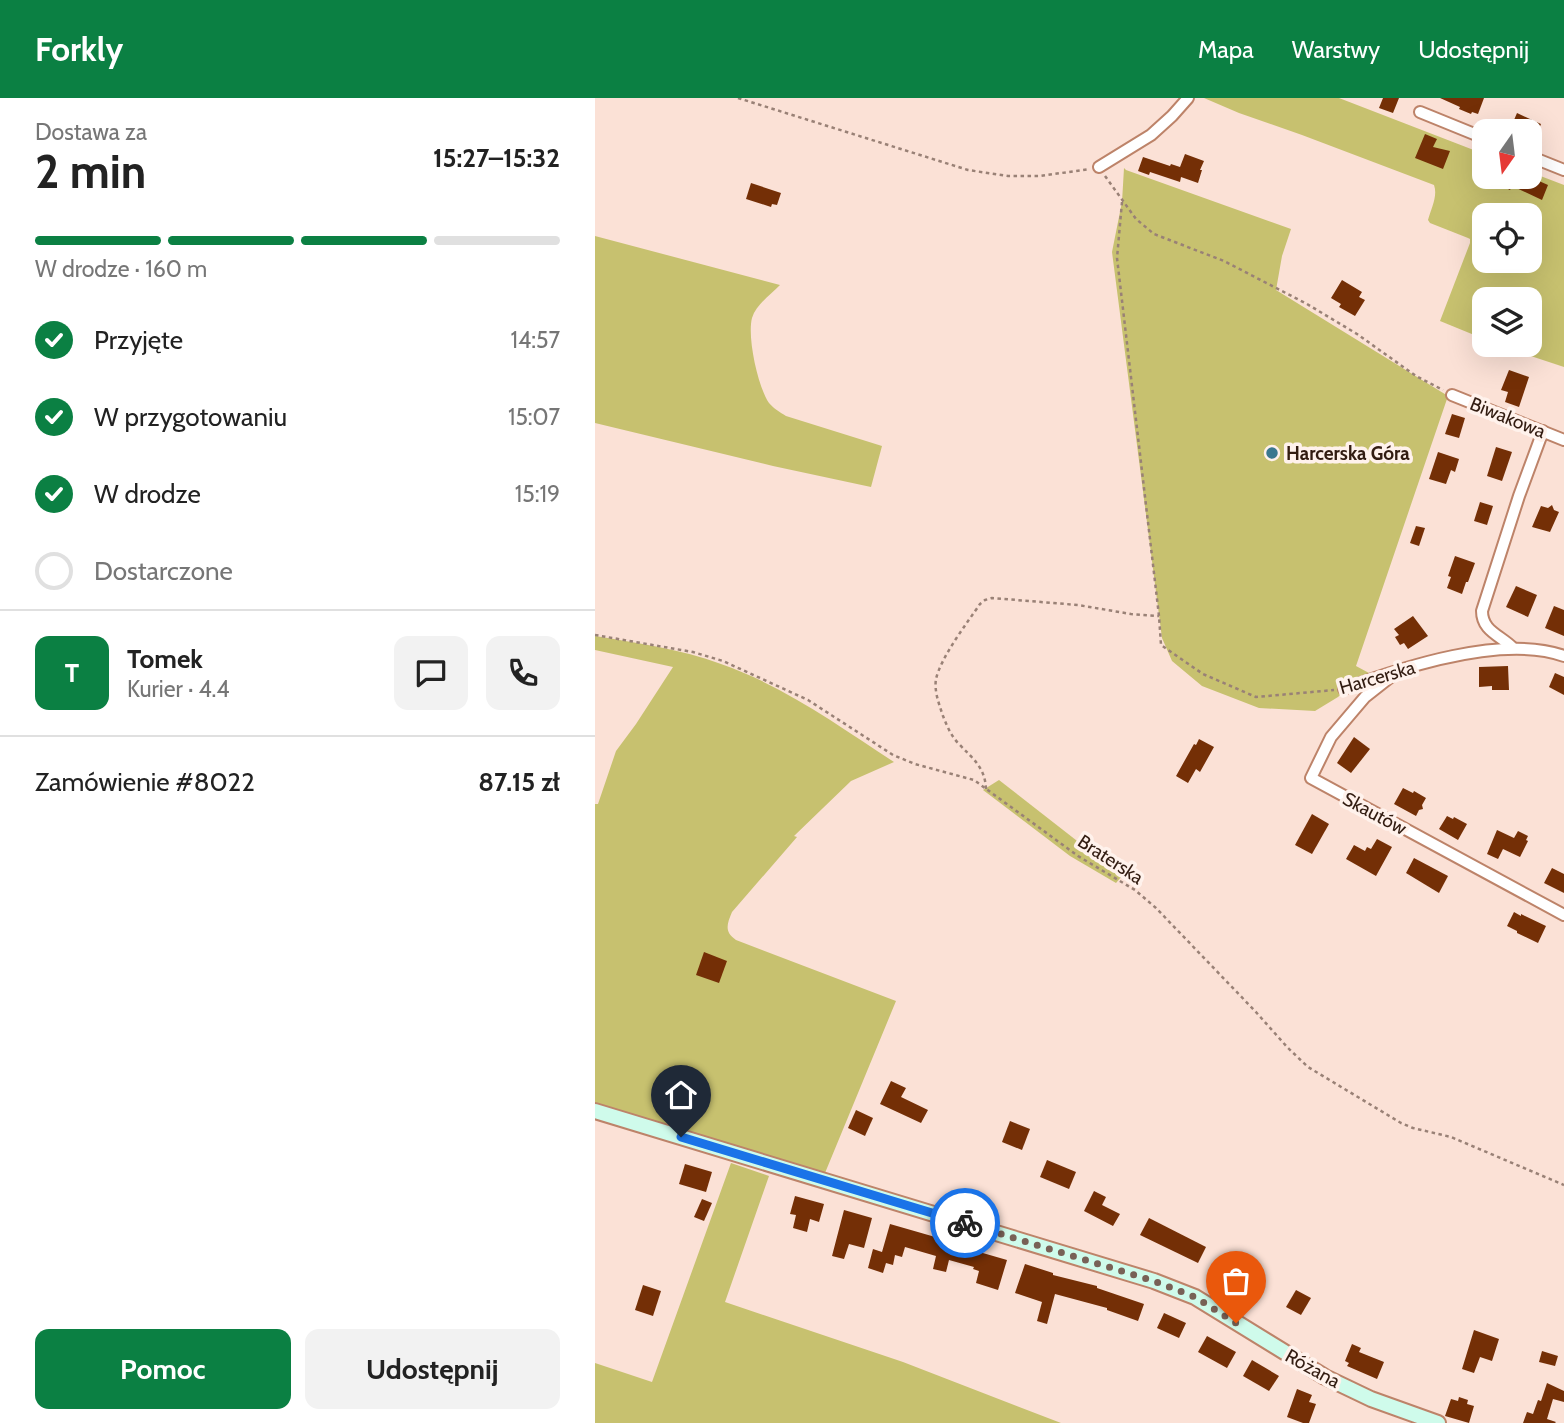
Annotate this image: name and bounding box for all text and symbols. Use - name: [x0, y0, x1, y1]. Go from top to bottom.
- text: Forkly: [35, 29, 123, 69]
- text: Mapa: [1198, 35, 1254, 64]
- text: Warstwy: [1292, 35, 1380, 64]
- text: Udostępnij: [1418, 35, 1529, 64]
- text: Dostawa za: [35, 118, 147, 146]
- north arrow: [1472, 119, 1542, 189]
- map controls: [1472, 119, 1542, 357]
- text: 15:27–15:32: [433, 142, 560, 174]
- text: 2 min: [35, 144, 146, 200]
- button: locate: [1472, 203, 1542, 273]
- text: W drodze · 160 m: [35, 255, 207, 283]
- button: layers: [1472, 287, 1542, 357]
- icon: check: [35, 321, 73, 359]
- text: Przyjęte: [94, 324, 183, 356]
- text: 14:57: [510, 326, 560, 354]
- street label: Biwakowa: [1467, 392, 1549, 443]
- icon: check: [35, 398, 73, 436]
- text: W przygotowaniu: [94, 401, 287, 433]
- text: 15:07: [508, 403, 560, 431]
- place label: Harcerska Góra: [1286, 442, 1410, 465]
- marker: Harcerska Góra: [1264, 445, 1280, 461]
- icon: check: [35, 475, 73, 513]
- text: W drodze: [94, 478, 201, 510]
- text: 15:19: [515, 480, 560, 508]
- text: Dostarczone: [94, 555, 233, 587]
- button: chat: [394, 636, 468, 710]
- button: phone: [486, 636, 560, 710]
- text: Tomek: [127, 643, 203, 675]
- street label: Harcerska: [1337, 656, 1418, 699]
- text: T: [65, 657, 79, 689]
- text: Kurier · 4.4: [127, 675, 230, 703]
- text: Zamówienie #8022: [35, 766, 255, 798]
- text: 87.15 zł: [478, 766, 560, 798]
- street label: Skautów: [1339, 787, 1411, 840]
- street label: Braterska: [1074, 830, 1148, 889]
- pin: [651, 1065, 711, 1137]
- icon: home: [662, 1076, 700, 1114]
- courier: [930, 1188, 1000, 1258]
- icon: bike: [946, 1204, 984, 1242]
- pin: [1206, 1251, 1266, 1323]
- icon: bag: [1217, 1262, 1255, 1300]
- button: Pomoc: [35, 1329, 291, 1409]
- button: Udostępnij: [305, 1329, 560, 1409]
- street label: Różana: [1281, 1344, 1344, 1393]

